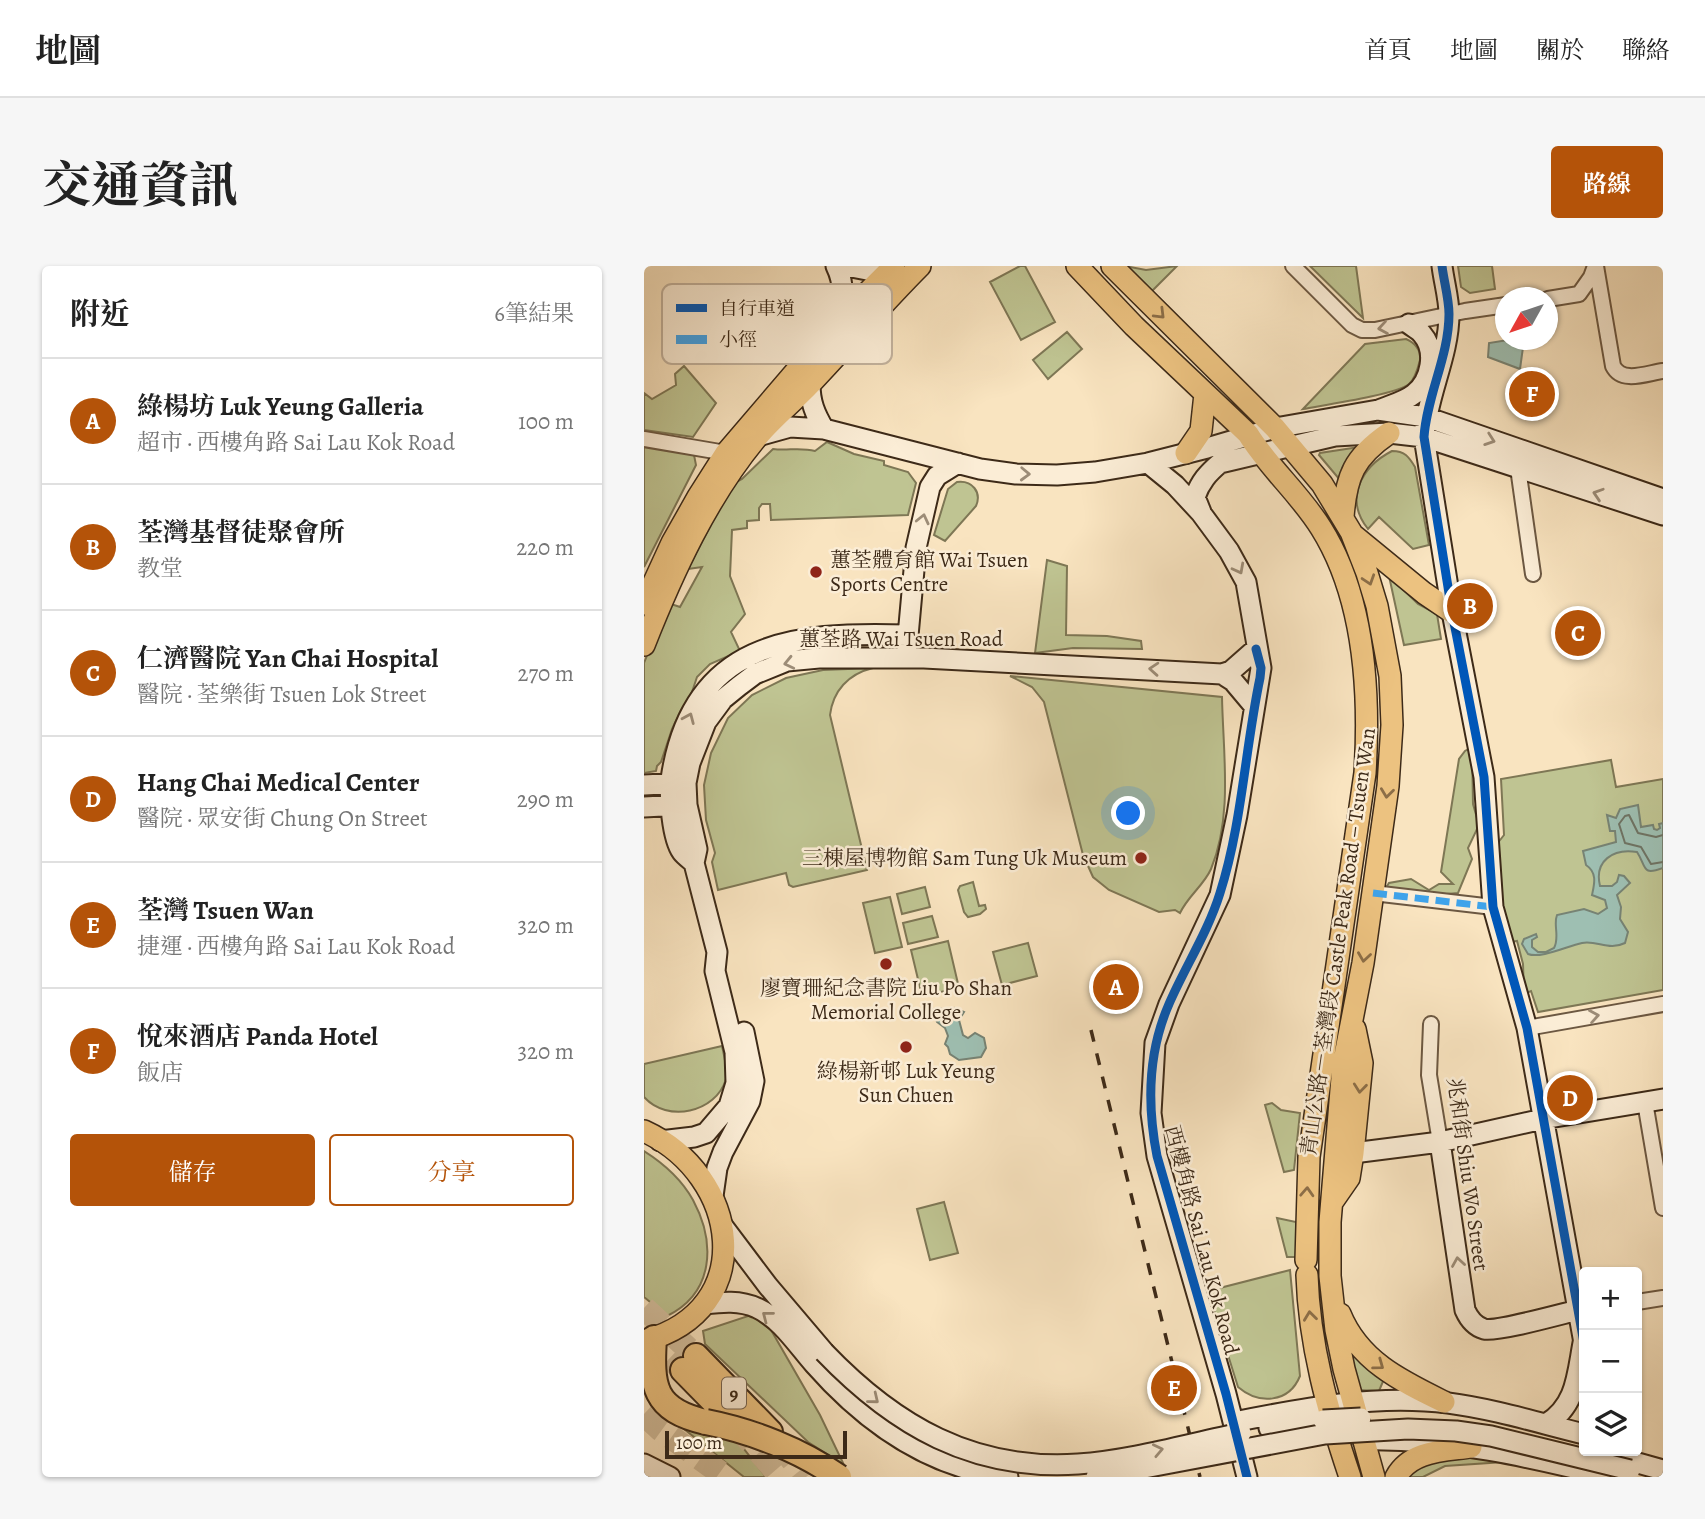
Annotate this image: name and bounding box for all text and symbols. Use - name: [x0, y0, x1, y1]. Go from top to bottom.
- text: 地圖: [35, 28, 101, 73]
- text: 首頁: [1364, 34, 1412, 66]
- text: 地圖: [1450, 34, 1498, 66]
- text: 關於: [1536, 34, 1584, 66]
- text: 聯絡: [1622, 34, 1670, 66]
- button: 路線: [1551, 146, 1663, 218]
- text: 交通資訊: [42, 152, 238, 219]
- legend: [662, 284, 892, 364]
- north arrow: [1495, 287, 1558, 350]
- text: 附近: [70, 294, 130, 334]
- text: 自行車道: [719, 296, 795, 322]
- text: 6筆結果: [494, 298, 574, 329]
- one-way arrow: [1152, 306, 1165, 319]
- one-way arrow: [1377, 320, 1388, 335]
- text: 小徑: [719, 327, 757, 353]
- pin: F: [1509, 368, 1555, 420]
- text: 綠楊坊 Luk Yeung Galleria: [137, 389, 424, 424]
- text: A: [86, 406, 100, 437]
- text: 100 m: [518, 406, 574, 437]
- text: 超市 · 西樓角路 Sai Lau Kok Road: [137, 427, 455, 458]
- one-way arrow: [1483, 432, 1495, 446]
- one-way arrow: [1020, 467, 1031, 482]
- one-way arrow: [1592, 488, 1604, 503]
- one-way arrow: [915, 513, 929, 525]
- text: 荃灣基督徒聚會所: [137, 515, 345, 550]
- text: B: [86, 532, 100, 563]
- text: 220 m: [516, 532, 574, 563]
- place label: 蕙荃體育館 Wai Tsuen Sports Centre: [830, 546, 1028, 598]
- text: 教堂: [137, 553, 183, 584]
- one-way arrow: [1231, 562, 1244, 574]
- marker: 蕙荃體育館 Wai Tsuen Sports Centre: [808, 564, 824, 580]
- one-way arrow: [1361, 573, 1375, 586]
- pin: B: [1447, 580, 1493, 632]
- pin: C: [1555, 607, 1601, 659]
- street label: 蕙荃路 Wai Tsuen Road: [799, 625, 1004, 653]
- text: 仁濟醫院 Yan Chai Hospital: [137, 641, 438, 676]
- one-way arrow: [783, 654, 795, 669]
- text: C: [86, 658, 100, 689]
- text: 270 m: [517, 658, 574, 689]
- one-way arrow: [1148, 662, 1159, 677]
- text: 醫院 · 荃樂街 Tsuen Lok Street: [137, 679, 427, 710]
- one-way arrow: [681, 713, 695, 725]
- street label: 青山公路－荃灣段 Castle Peak Road – Tsuen Wan: [1294, 726, 1382, 1158]
- text: Hang Chai Medical Center: [137, 765, 419, 800]
- text: D: [85, 784, 101, 815]
- text: 290 m: [517, 784, 574, 815]
- one-way arrow: [1379, 787, 1394, 798]
- your location: [1111, 796, 1145, 830]
- text: 醫院 · 眾安街 Chung On Street: [137, 803, 428, 834]
- place label: 三棟屋博物館 Sam Tung Uk Museum: [802, 844, 1127, 872]
- marker: 三棟屋博物館 Sam Tung Uk Museum: [1133, 850, 1149, 866]
- text: 荃灣 Tsuen Wan: [137, 893, 314, 928]
- text: E: [86, 910, 100, 941]
- text: 320 m: [518, 910, 574, 941]
- text: 捷運 · 西樓角路 Sai Lau Kok Road: [137, 931, 455, 962]
- one-way arrow: [1357, 951, 1372, 963]
- marker: 廖寶珊紀念書院 Liu Po Shan Memorial College: [878, 956, 894, 972]
- pin: A: [1093, 961, 1139, 1013]
- place label: 廖寶珊紀念書院 Liu Po Shan Memorial College: [760, 974, 1012, 1026]
- one-way arrow: [1588, 1010, 1600, 1025]
- text: 悅來酒店 Panda Hotel: [137, 1019, 378, 1054]
- text: F: [87, 1036, 99, 1067]
- text: 320 m: [518, 1036, 574, 1067]
- marker: 綠楊新邨 Luk Yeung Sun Chuen: [898, 1039, 914, 1055]
- text: 飯店: [137, 1057, 183, 1088]
- place label: 綠楊新邨 Luk Yeung Sun Chuen: [817, 1057, 995, 1109]
- pin: D: [1547, 1072, 1593, 1124]
- street label: 兆和街 Shiu Wo Street: [1441, 1076, 1495, 1273]
- one-way arrow: [1352, 1082, 1367, 1093]
- street label: 西樓角路 Sai Lau Kok Road: [1158, 1122, 1246, 1358]
- button: 儲存: [70, 1134, 315, 1206]
- button: 分享: [329, 1134, 574, 1206]
- one-way arrow: [1299, 1186, 1314, 1197]
- one-way arrow: [1451, 1256, 1466, 1267]
- map controls: [1579, 1267, 1642, 1456]
- button: +: [1579, 1267, 1642, 1330]
- one-way arrow: [1303, 1310, 1318, 1322]
- one-way arrow: [763, 1311, 775, 1324]
- button: −: [1579, 1330, 1642, 1393]
- one-way arrow: [1371, 1357, 1384, 1370]
- pin: E: [1151, 1362, 1197, 1414]
- road number: 9: [722, 1378, 746, 1408]
- one-way arrow: [866, 1391, 879, 1403]
- button: layers: [1579, 1393, 1642, 1456]
- scale bar: [665, 1428, 847, 1460]
- text: 100 m: [676, 1430, 722, 1456]
- one-way arrow: [1152, 1444, 1164, 1459]

